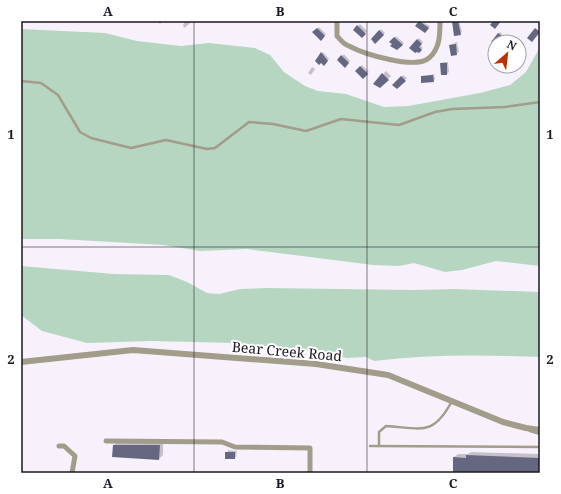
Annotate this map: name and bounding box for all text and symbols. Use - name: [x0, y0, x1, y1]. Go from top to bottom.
- text: A: [103, 2, 113, 20]
- text: B: [276, 2, 285, 20]
- text: C: [449, 2, 458, 20]
- north arrow: [487, 34, 527, 74]
- text: N: [505, 36, 520, 54]
- text: 1: [7, 125, 15, 143]
- text: 1: [546, 125, 554, 143]
- street label: Bear Creek Road: [231, 337, 343, 365]
- text: 2: [7, 350, 15, 368]
- text: 2: [546, 350, 554, 368]
- text: A: [103, 474, 113, 492]
- text: B: [276, 474, 285, 492]
- text: C: [449, 474, 458, 492]

